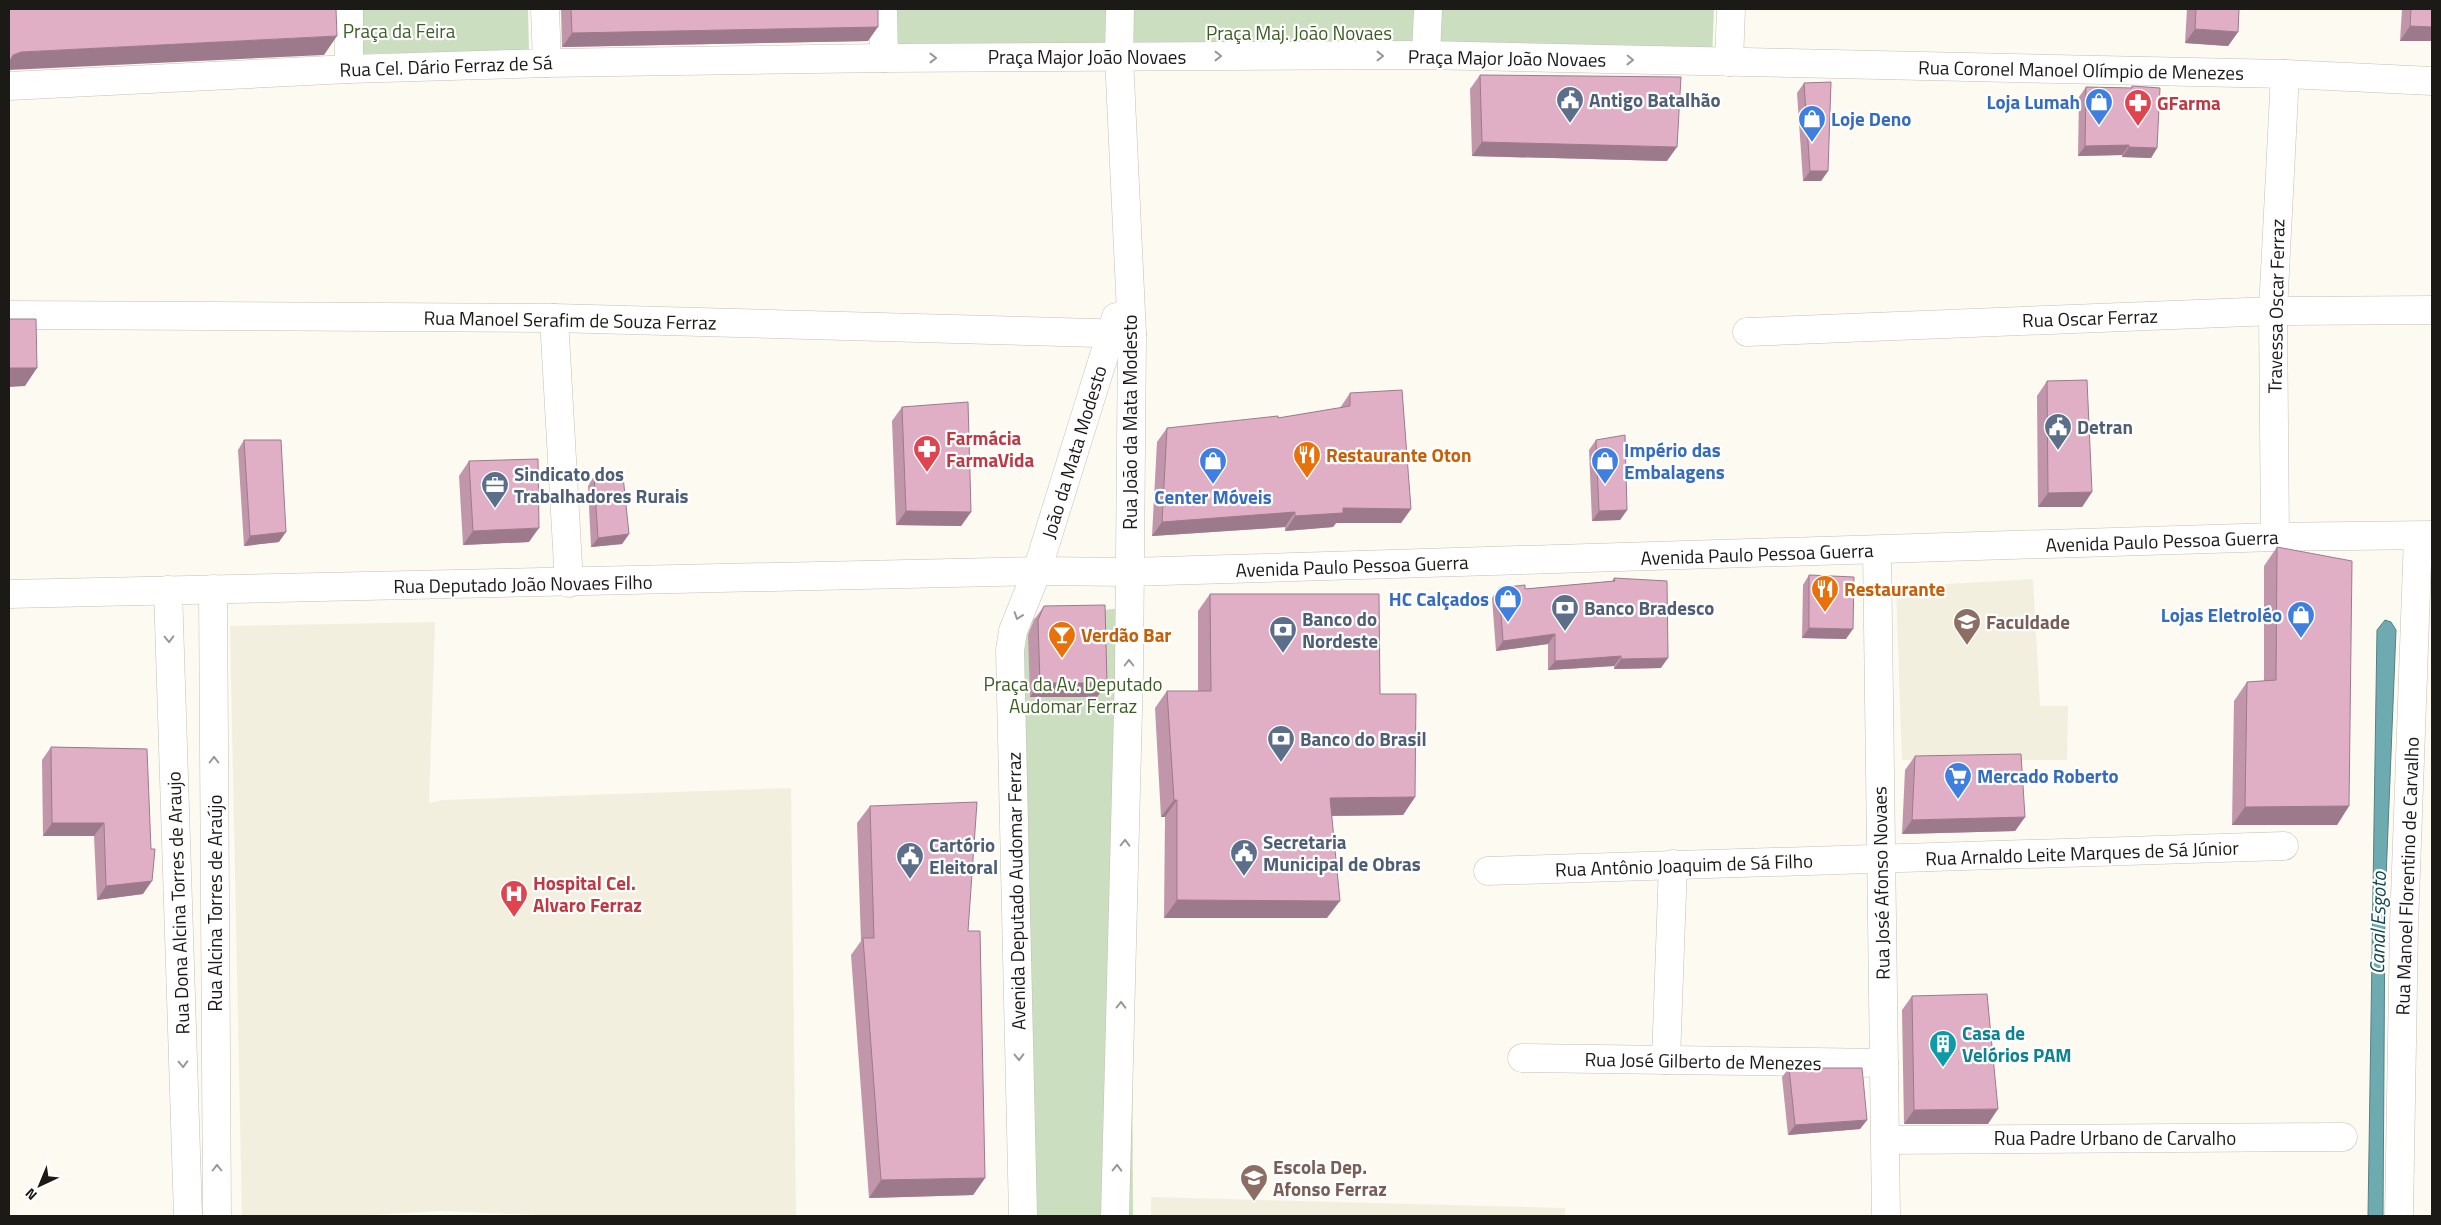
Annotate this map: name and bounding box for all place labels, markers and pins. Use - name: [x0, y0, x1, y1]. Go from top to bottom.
- public building icon: Antigo Batalhão: [1555, 85, 1585, 124]
- place label: Antigo Batalhão: [1589, 85, 1721, 114]
- place label: Loja Lumah: [1986, 87, 2080, 116]
- shop icon: Loja Lumah: [2084, 87, 2114, 126]
- pharmacy icon: GFarma: [2123, 88, 2153, 127]
- place label: GFarma: [2157, 88, 2221, 117]
- shop icon: Loje Deno: [1797, 104, 1827, 143]
- place label: Loje Deno: [1831, 104, 1911, 133]
- public building icon: Detran: [2043, 412, 2073, 451]
- place label: Detran: [2077, 412, 2133, 441]
- place label: Farmácia FarmaVida: [946, 423, 1034, 474]
- pharmacy icon: Farmácia FarmaVida: [912, 434, 942, 473]
- place label: Império das Embalagens: [1624, 435, 1725, 486]
- restaurant icon: Restaurante Oton: [1292, 440, 1322, 479]
- place label: Restaurante Oton: [1326, 440, 1471, 469]
- shop icon: Center Móveis: [1198, 446, 1228, 485]
- shop icon: Império das Embalagens: [1590, 446, 1620, 485]
- place label: Sindicato dos Trabalhadores Rurais: [514, 459, 689, 510]
- office icon: Sindicato dos Trabalhadores Rurais: [480, 470, 510, 509]
- place label: Center Móveis: [1154, 482, 1272, 511]
- restaurant icon: Restaurante: [1810, 574, 1840, 613]
- place label: Restaurante: [1844, 574, 1946, 603]
- place label: HC Calçados: [1389, 584, 1489, 613]
- shop icon: HC Calçados: [1493, 584, 1523, 623]
- bank icon: Banco Bradesco: [1550, 593, 1580, 632]
- place label: Banco Bradesco: [1584, 593, 1714, 622]
- place label: Lojas Eletroléo: [2161, 600, 2282, 629]
- shop icon: Lojas Eletroléo: [2286, 600, 2316, 639]
- place label: Banco do Nordeste: [1302, 604, 1378, 655]
- school or university icon: Faculdade: [1952, 607, 1982, 646]
- place label: Faculdade: [1986, 607, 2070, 636]
- bank icon: Banco do Nordeste: [1268, 615, 1298, 654]
- bar icon: Verdão Bar: [1047, 620, 1077, 659]
- place label: Verdão Bar: [1081, 620, 1171, 649]
- bank icon: Banco do Brasil: [1266, 724, 1296, 763]
- place label: Banco do Brasil: [1300, 724, 1427, 753]
- supermarket icon: Mercado Roberto: [1943, 761, 1973, 800]
- place label: Mercado Roberto: [1977, 761, 2119, 790]
- place label: Secretaria Municipal de Obras: [1263, 827, 1421, 878]
- place label: Cartório Eleitoral: [929, 830, 998, 881]
- public building icon: Secretaria Municipal de Obras: [1229, 838, 1259, 877]
- public building icon: Cartório Eleitoral: [895, 841, 925, 880]
- place label: Hospital Cel. Alvaro Ferraz: [533, 868, 642, 919]
- hospital icon: Hospital Cel. Alvaro Ferraz: [499, 879, 529, 918]
- place label: Casa de Velórios PAM: [1962, 1018, 2072, 1069]
- building icon: Casa de Velórios PAM: [1928, 1029, 1958, 1068]
- place label: Escola Dep. Afonso Ferraz: [1273, 1152, 1387, 1203]
- school or university icon: Escola Dep. Afonso Ferraz: [1239, 1163, 1269, 1202]

